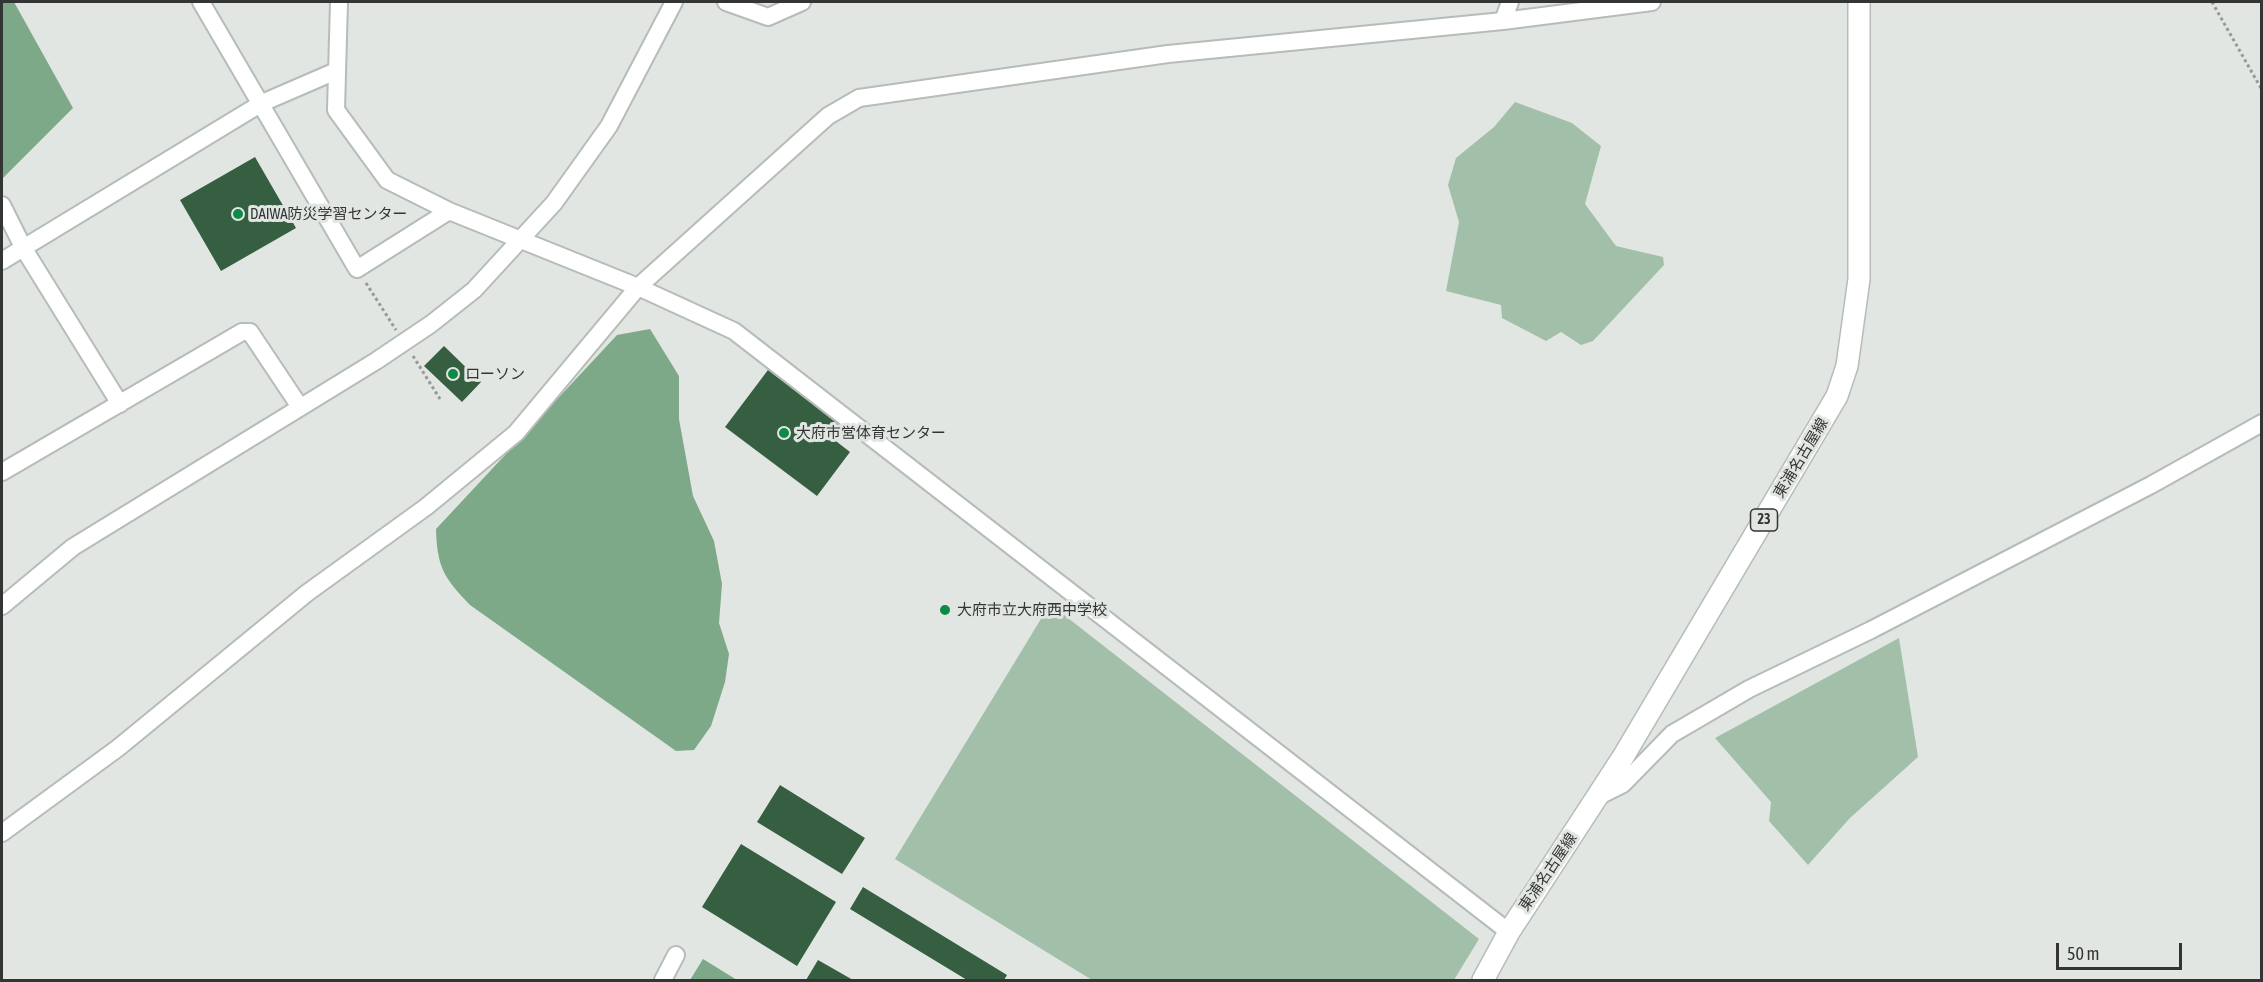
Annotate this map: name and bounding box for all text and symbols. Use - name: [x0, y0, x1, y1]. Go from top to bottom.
- place label: DAIWA防災学習センター: [250, 205, 407, 223]
- marker: DAIWA防災学習センター: [231, 207, 245, 221]
- place label: ローソン: [465, 365, 525, 383]
- marker: ローソン: [446, 367, 460, 381]
- street label: 東浦名古屋線: [1770, 415, 1832, 501]
- place label: 大府市営体育センター: [796, 424, 946, 442]
- marker: 大府市営体育センター: [777, 426, 791, 440]
- road number: 23: [1750, 509, 1778, 531]
- place label: 大府市立大府西中学校: [957, 601, 1107, 619]
- marker: 大府市立大府西中学校: [938, 603, 952, 617]
- street label: 東浦名古屋線: [1515, 830, 1581, 914]
- scale bar: [2059, 931, 2185, 969]
- text: 50 m: [2067, 943, 2099, 964]

